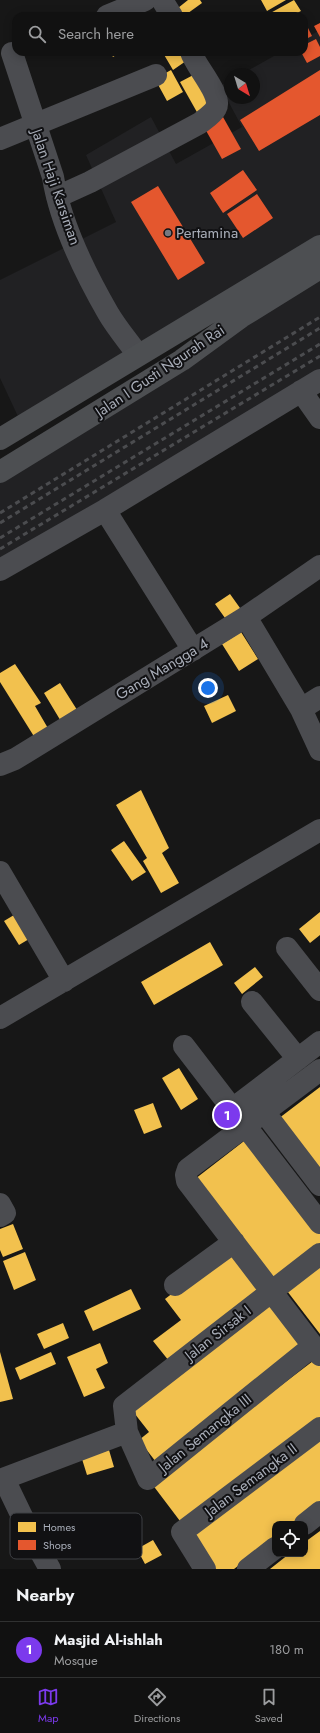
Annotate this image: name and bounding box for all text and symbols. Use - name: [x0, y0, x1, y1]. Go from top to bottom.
- search box: [12, 12, 308, 56]
- icon: search: [26, 23, 48, 45]
- text: Search here: [58, 23, 134, 45]
- north arrow: [224, 68, 260, 104]
- street label: Jalan Haji Karsiman: [25, 124, 86, 248]
- place label: Pertamina: [176, 222, 238, 244]
- marker: Pertamina: [163, 228, 173, 238]
- street label: Jalan I Gusti Ngurah Rai: [89, 319, 229, 424]
- street label: Gang Mangga 4: [112, 633, 213, 705]
- your location: [198, 678, 218, 698]
- pin: 1: [214, 1100, 240, 1130]
- street label: Jalan Sirsak I: [178, 1300, 256, 1367]
- street label: Jalan Semangka III: [152, 1388, 256, 1479]
- street label: Jalan Semangka II: [199, 1438, 302, 1523]
- legend: [10, 1513, 142, 1559]
- text: Homes: [43, 1519, 76, 1535]
- map controls: [272, 1521, 308, 1557]
- button: locate: [272, 1521, 308, 1557]
- text: Shops: [43, 1537, 72, 1553]
- text: Nearby: [16, 1583, 74, 1607]
- text: Masjid Al-ishlah: [54, 1629, 163, 1651]
- text: 1: [26, 1640, 32, 1659]
- text: 180 m: [269, 1640, 304, 1659]
- text: Mosque: [54, 1651, 98, 1670]
- tab: Map: [37, 1686, 59, 1726]
- tab: Directions: [134, 1686, 180, 1726]
- tab: Saved: [255, 1686, 283, 1726]

